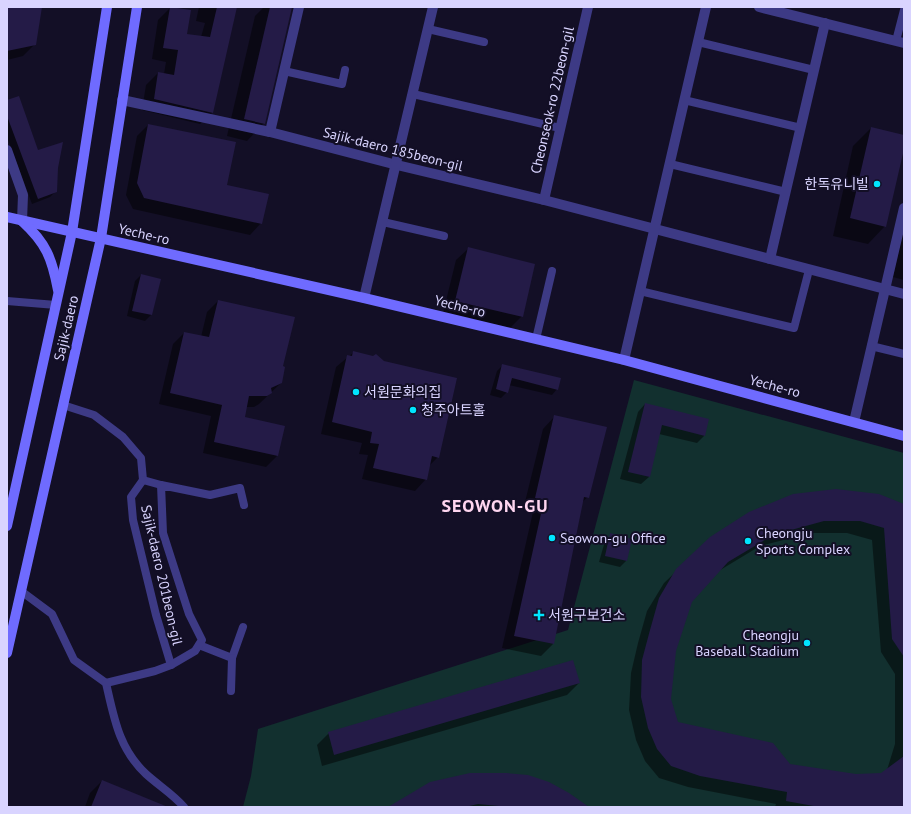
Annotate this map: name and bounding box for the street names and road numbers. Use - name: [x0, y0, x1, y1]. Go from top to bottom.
- street label: Cheonseok-ro 22beon-gil: [526, 25, 578, 175]
- street label: Sajik-daero 185beon-gil: [321, 123, 465, 175]
- street label: Yeche-ro: [117, 219, 171, 249]
- street label: Yeche-ro: [433, 291, 487, 321]
- street label: Sajik-daero: [50, 293, 82, 363]
- street label: Yeche-ro: [748, 371, 802, 401]
- street label: Sajik-daero 201beon-gil: [137, 503, 187, 647]

